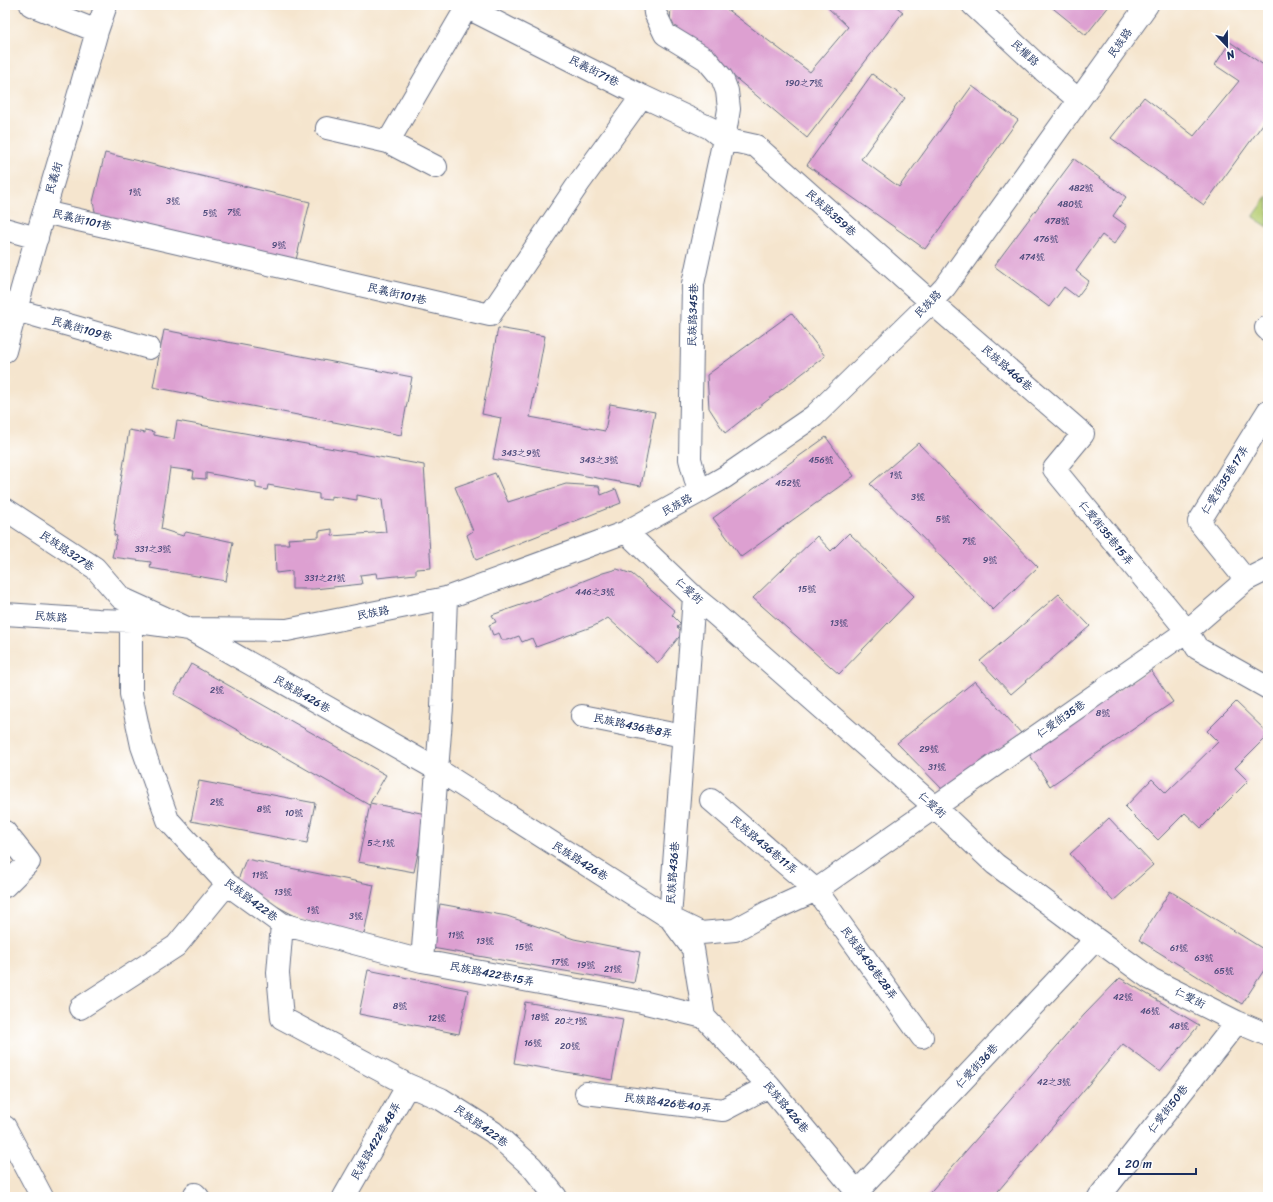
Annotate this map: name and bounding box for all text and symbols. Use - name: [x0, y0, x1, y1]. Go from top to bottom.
- street label: 民族路: [1103, 24, 1137, 62]
- north arrow: [1207, 26, 1247, 66]
- street label: 民權路: [1006, 35, 1044, 71]
- text: N: [1223, 44, 1239, 65]
- street label: 民義街71巷: [565, 50, 623, 92]
- house number: 190之7號: [785, 75, 823, 91]
- street label: 民義街: [40, 158, 68, 197]
- house number: 482號: [1068, 180, 1094, 196]
- house number: 1號: [129, 184, 141, 200]
- street label: 民族路359巷: [801, 185, 861, 241]
- house number: 3號: [166, 193, 180, 209]
- house number: 480號: [1057, 196, 1083, 212]
- street label: 民義街101巷: [50, 204, 114, 236]
- house number: 7號: [227, 204, 241, 220]
- house number: 5號: [203, 205, 217, 221]
- house number: 478號: [1044, 213, 1070, 229]
- house number: 476號: [1034, 231, 1058, 247]
- house number: 9號: [272, 237, 286, 253]
- house number: 474號: [1019, 249, 1045, 265]
- street label: 民義街101巷: [365, 278, 429, 310]
- street label: 民族路345巷: [682, 283, 704, 347]
- street label: 民族路: [910, 286, 946, 322]
- street label: 民義街109巷: [49, 311, 115, 347]
- street label: 民族路466巷: [977, 340, 1037, 396]
- street label: 仁愛街35巷17弄: [1196, 442, 1254, 518]
- house number: 343之9號: [501, 445, 541, 461]
- house number: 343之3號: [580, 452, 618, 468]
- house number: 456號: [808, 452, 834, 468]
- house number: 1號: [890, 467, 902, 483]
- house number: 452號: [775, 475, 801, 491]
- street label: 民族路: [658, 489, 696, 521]
- house number: 3號: [911, 489, 925, 505]
- street label: 仁愛街35巷15弄: [1074, 496, 1138, 570]
- house number: 5號: [936, 511, 950, 527]
- street label: 民族路327巷: [36, 526, 98, 576]
- house number: 7號: [962, 533, 976, 549]
- house number: 331之3號: [135, 541, 171, 557]
- house number: 9號: [983, 552, 997, 568]
- house number: 331之21號: [305, 570, 345, 586]
- street label: 仁愛街: [670, 573, 708, 610]
- house number: 15號: [798, 581, 816, 597]
- house number: 446之3號: [575, 584, 615, 600]
- street label: 民族路: [355, 601, 391, 625]
- street label: 民族路: [34, 606, 68, 628]
- house number: 13號: [830, 615, 848, 631]
- street label: 民族路426巷: [270, 670, 334, 718]
- house number: 2號: [210, 682, 224, 698]
- street label: 仁愛街35巷: [1032, 695, 1090, 743]
- house number: 8號: [1096, 705, 1110, 721]
- street label: 民族路436巷8弄: [592, 708, 674, 744]
- house number: 29號: [919, 741, 939, 757]
- house number: 31號: [928, 759, 946, 775]
- street label: 仁愛街: [913, 787, 951, 824]
- house number: 2號: [210, 794, 224, 810]
- house number: 8號: [257, 801, 271, 817]
- house number: 10號: [285, 805, 303, 821]
- street label: 民族路436巷11弄: [726, 811, 802, 879]
- house number: 5之1號: [367, 835, 395, 851]
- street label: 民族路426巷: [548, 836, 612, 886]
- street label: 民族路436巷: [661, 841, 685, 905]
- house number: 11號: [252, 867, 268, 883]
- street label: 民族路422巷: [220, 873, 282, 927]
- house number: 13號: [274, 884, 292, 900]
- house number: 1號: [307, 902, 319, 918]
- house number: 3號: [349, 908, 363, 924]
- street label: 民族路436巷28弄: [836, 922, 902, 1004]
- house number: 11號: [448, 927, 464, 943]
- house number: 13號: [476, 933, 494, 949]
- house number: 15號: [515, 939, 533, 955]
- house number: 61號: [1170, 940, 1188, 956]
- house number: 63號: [1194, 950, 1214, 966]
- house number: 17號: [551, 954, 569, 970]
- street label: 民族路422巷15弄: [448, 956, 536, 992]
- house number: 19號: [577, 957, 595, 973]
- house number: 21號: [604, 961, 622, 977]
- house number: 65號: [1214, 963, 1234, 979]
- street label: 仁愛街: [1171, 982, 1210, 1014]
- house number: 42號: [1113, 989, 1133, 1005]
- house number: 8號: [393, 998, 407, 1014]
- house number: 46號: [1140, 1003, 1160, 1019]
- house number: 18號: [531, 1009, 549, 1025]
- house number: 12號: [428, 1010, 446, 1026]
- house number: 20之1號: [555, 1013, 587, 1029]
- house number: 48號: [1169, 1018, 1189, 1034]
- house number: 16號: [524, 1035, 542, 1051]
- house number: 20號: [560, 1038, 580, 1054]
- street label: 仁愛街36巷: [951, 1039, 1003, 1093]
- house number: 42之3號: [1037, 1074, 1071, 1090]
- street label: 民族路426巷: [758, 1077, 814, 1137]
- street label: 仁愛街50巷: [1143, 1080, 1193, 1138]
- street label: 民族路426巷40弄: [623, 1088, 713, 1118]
- street label: 民族路422巷48弄: [346, 1098, 406, 1184]
- street label: 民族路422巷: [450, 1100, 512, 1152]
- scale bar: [1119, 1150, 1196, 1176]
- text: 20 m: [1125, 1153, 1152, 1175]

